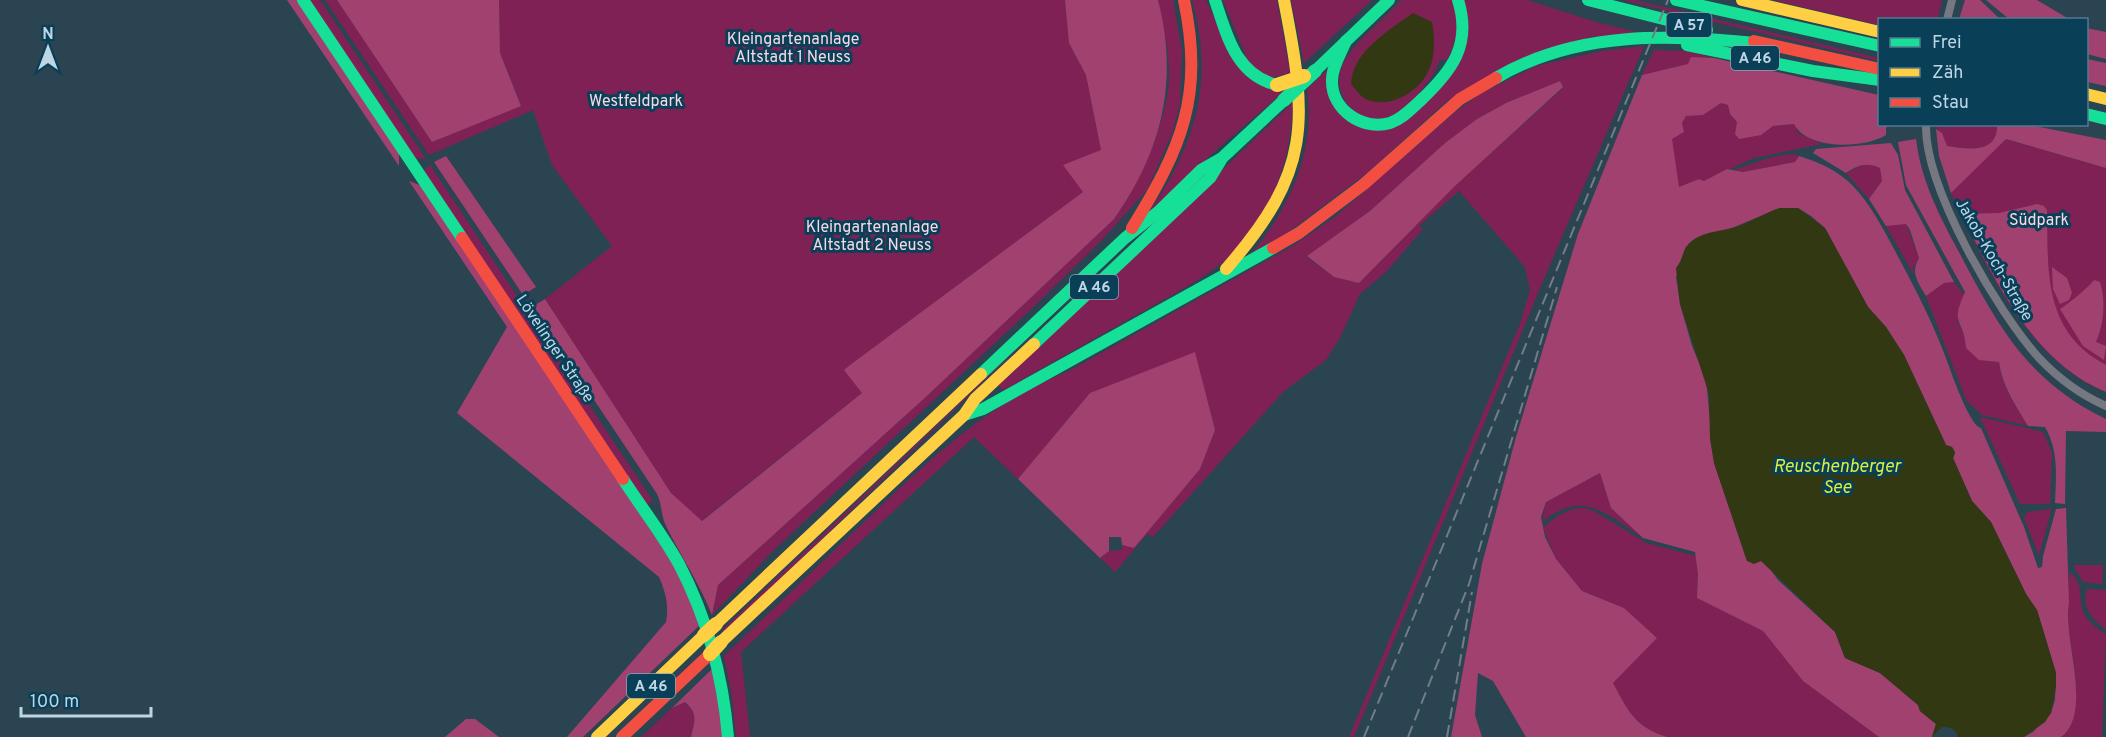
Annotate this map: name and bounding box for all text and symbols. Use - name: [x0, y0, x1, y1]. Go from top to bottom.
- road number: A 57: [1666, 13, 1712, 37]
- north arrow: [18, 18, 78, 78]
- legend: [1878, 18, 2088, 126]
- text: N: [42, 25, 54, 45]
- park label: Kleingartenanlage Altstadt 1 Neuss: [727, 30, 859, 68]
- text: Frei: [1932, 32, 1962, 55]
- road number: A 46: [1731, 46, 1779, 70]
- text: Zäh: [1932, 62, 1963, 85]
- park label: Westfeldpark: [589, 92, 683, 112]
- text: Stau: [1932, 92, 1969, 115]
- street label: Jakob-Koch-Straße: [1950, 195, 2037, 325]
- park label: Südpark: [2009, 211, 2069, 231]
- park label: Kleingartenanlage Altstadt 2 Neuss: [806, 218, 938, 256]
- road number: A 46: [1070, 275, 1118, 299]
- street label: Lövelinger Straße: [511, 291, 598, 407]
- water label: Reuschenberger See: [1773, 456, 1903, 500]
- road number: A 46: [627, 674, 675, 698]
- scale bar: [21, 680, 152, 718]
- text: 100 m: [30, 691, 79, 714]

